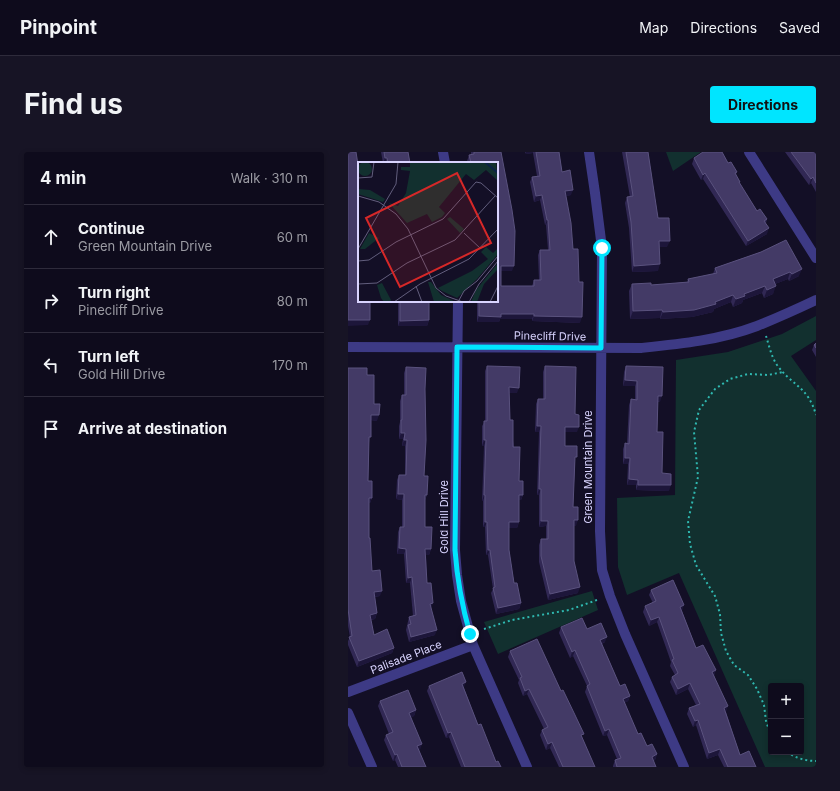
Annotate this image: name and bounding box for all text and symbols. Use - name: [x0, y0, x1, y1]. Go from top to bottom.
- text: Pinpoint: [20, 16, 97, 39]
- text: Map: [639, 19, 668, 36]
- text: Directions: [690, 19, 757, 36]
- text: Saved: [779, 19, 820, 36]
- button: Directions: [710, 86, 816, 123]
- text: Find us: [24, 87, 123, 121]
- inset map: [358, 162, 498, 302]
- text: 4 min: [40, 168, 86, 188]
- text: Walk · 310 m: [231, 170, 308, 186]
- text: Continue: [78, 219, 145, 238]
- icon: ahead: [40, 226, 62, 248]
- text: 60 m: [277, 229, 308, 245]
- text: Green Mountain Drive: [78, 238, 212, 254]
- route start: [593, 239, 611, 257]
- text: Turn right: [78, 283, 150, 302]
- icon: right: [40, 290, 62, 312]
- text: 80 m: [277, 293, 308, 309]
- text: Pinecliff Drive: [78, 302, 163, 318]
- street label: Pinecliff Drive: [514, 328, 586, 344]
- text: Turn left: [78, 347, 139, 366]
- icon: left: [40, 354, 62, 376]
- text: 170 m: [272, 357, 308, 373]
- text: Gold Hill Drive: [78, 366, 165, 382]
- street label: Green Mountain Drive: [581, 410, 595, 524]
- icon: arrive: [40, 418, 62, 440]
- text: Arrive at destination: [78, 419, 227, 438]
- street label: Gold Hill Drive: [437, 480, 451, 554]
- route end: [461, 625, 479, 643]
- street label: Palisade Place: [368, 637, 444, 677]
- map controls: [768, 683, 804, 755]
- button: +: [768, 683, 804, 719]
- button: −: [768, 719, 804, 755]

